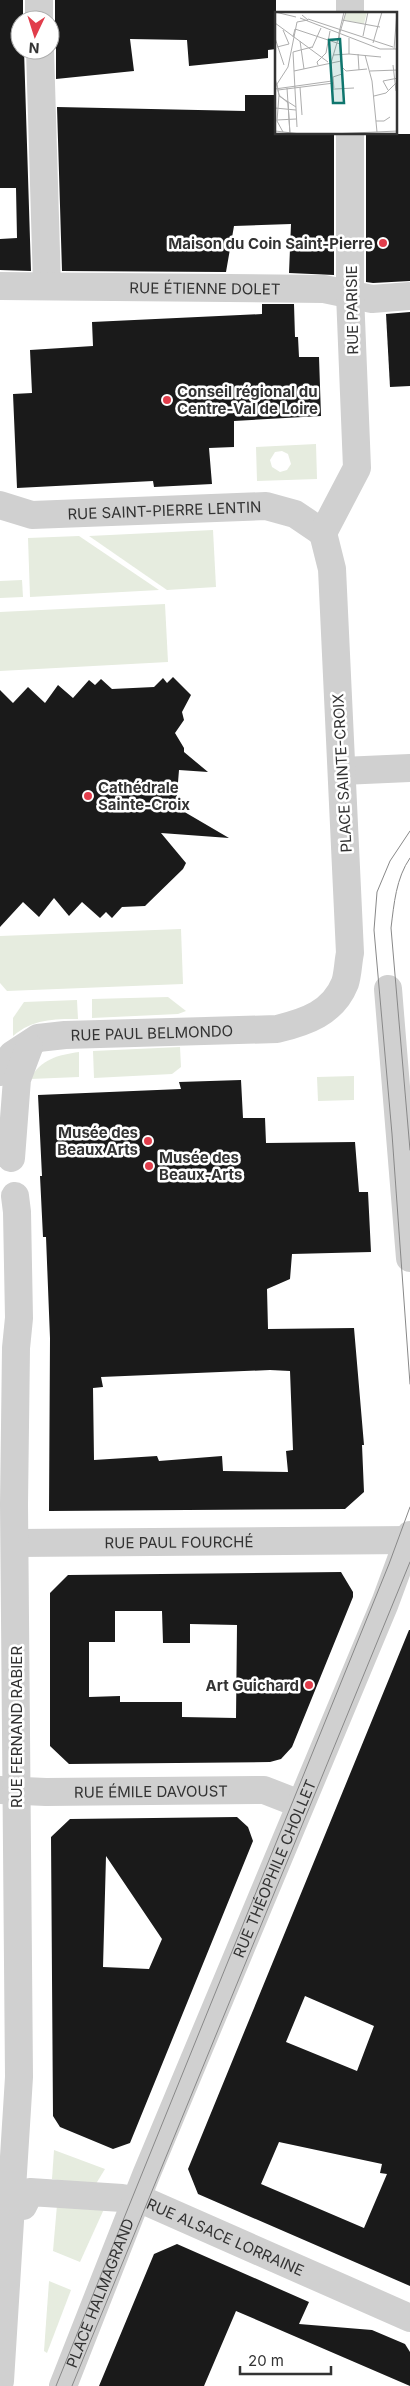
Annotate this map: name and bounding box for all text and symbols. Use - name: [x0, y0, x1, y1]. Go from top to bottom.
- north arrow: [10, 10, 60, 60]
- inset map: [275, 12, 398, 135]
- text: N: [28, 40, 40, 57]
- place label: Maison du Coin Saint-Pierre: [168, 234, 373, 253]
- marker: Maison du Coin Saint-Pierre: [377, 237, 389, 249]
- street label: RUE PARISIE: [342, 265, 362, 355]
- street label: RUE ÉTIENNE DOLET: [129, 278, 281, 298]
- place label: Conseil régional du Centre-Val de Loire: [177, 382, 318, 418]
- marker: Conseil régional du Centre-Val de Loire: [161, 394, 173, 406]
- street label: RUE SAINT-PIERRE LENTIN: [67, 497, 262, 523]
- street label: PLACE SAINTE-CROIX: [328, 693, 356, 853]
- place label: Cathédrale Sainte-Croix: [98, 778, 190, 814]
- marker: Cathédrale Sainte-Croix: [82, 790, 94, 802]
- street label: RUE PAUL BELMONDO: [70, 1021, 233, 1044]
- place label: Musée des Beaux Arts: [57, 1123, 138, 1159]
- marker: Musée des Beaux Arts: [142, 1135, 154, 1147]
- place label: Musée des Beaux-Arts: [159, 1148, 242, 1184]
- marker: Musée des Beaux-Arts: [143, 1160, 155, 1172]
- street label: RUE PAUL FOURCHÉ: [105, 1532, 253, 1552]
- street label: RUE FERNAND RABIER: [7, 1646, 26, 1808]
- place label: Art Guichard: [206, 1676, 299, 1695]
- marker: Art Guichard: [303, 1679, 315, 1691]
- street label: RUE THÉOPHILE CHOLLET: [228, 1777, 320, 1960]
- street label: RUE ÉMILE DAVOUST: [74, 1781, 228, 1801]
- street label: RUE ALSACE LORRAINE: [144, 2194, 307, 2280]
- street label: PLACE HALMAGRAND: [62, 2216, 138, 2370]
- scale bar: [240, 2344, 331, 2376]
- text: 20 m: [248, 2351, 284, 2370]

